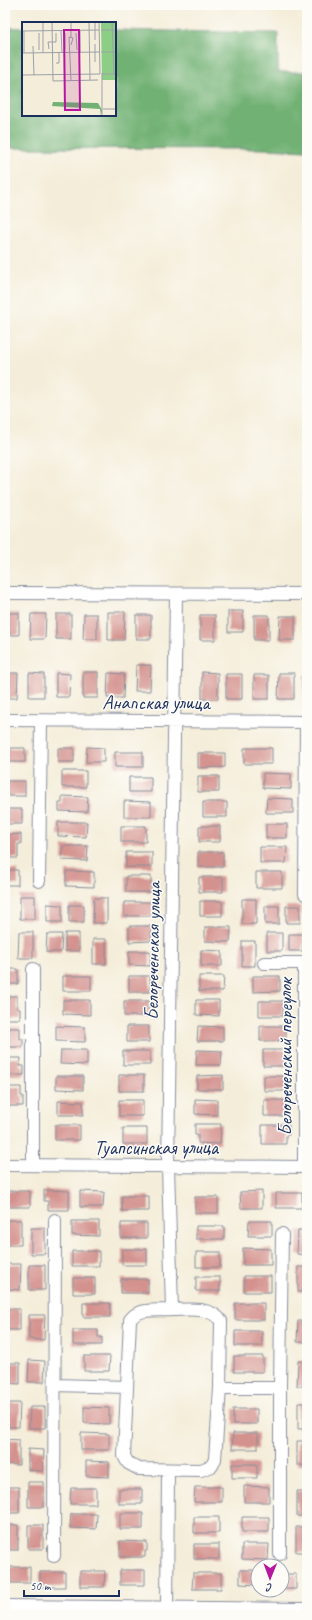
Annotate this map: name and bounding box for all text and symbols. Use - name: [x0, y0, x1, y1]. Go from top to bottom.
- inset map: [22, 22, 116, 116]
- street label: Анапская улица: [102, 690, 212, 715]
- street label: Белореченская улица: [139, 880, 166, 1020]
- street label: Белореченский переулок: [273, 977, 298, 1136]
- street label: Туапсинская улица: [94, 1135, 220, 1160]
- north arrow: [250, 1558, 290, 1598]
- scale bar: [24, 1572, 119, 1598]
- text: 50 m: [30, 1578, 52, 1594]
- text: С: [265, 1581, 273, 1595]

